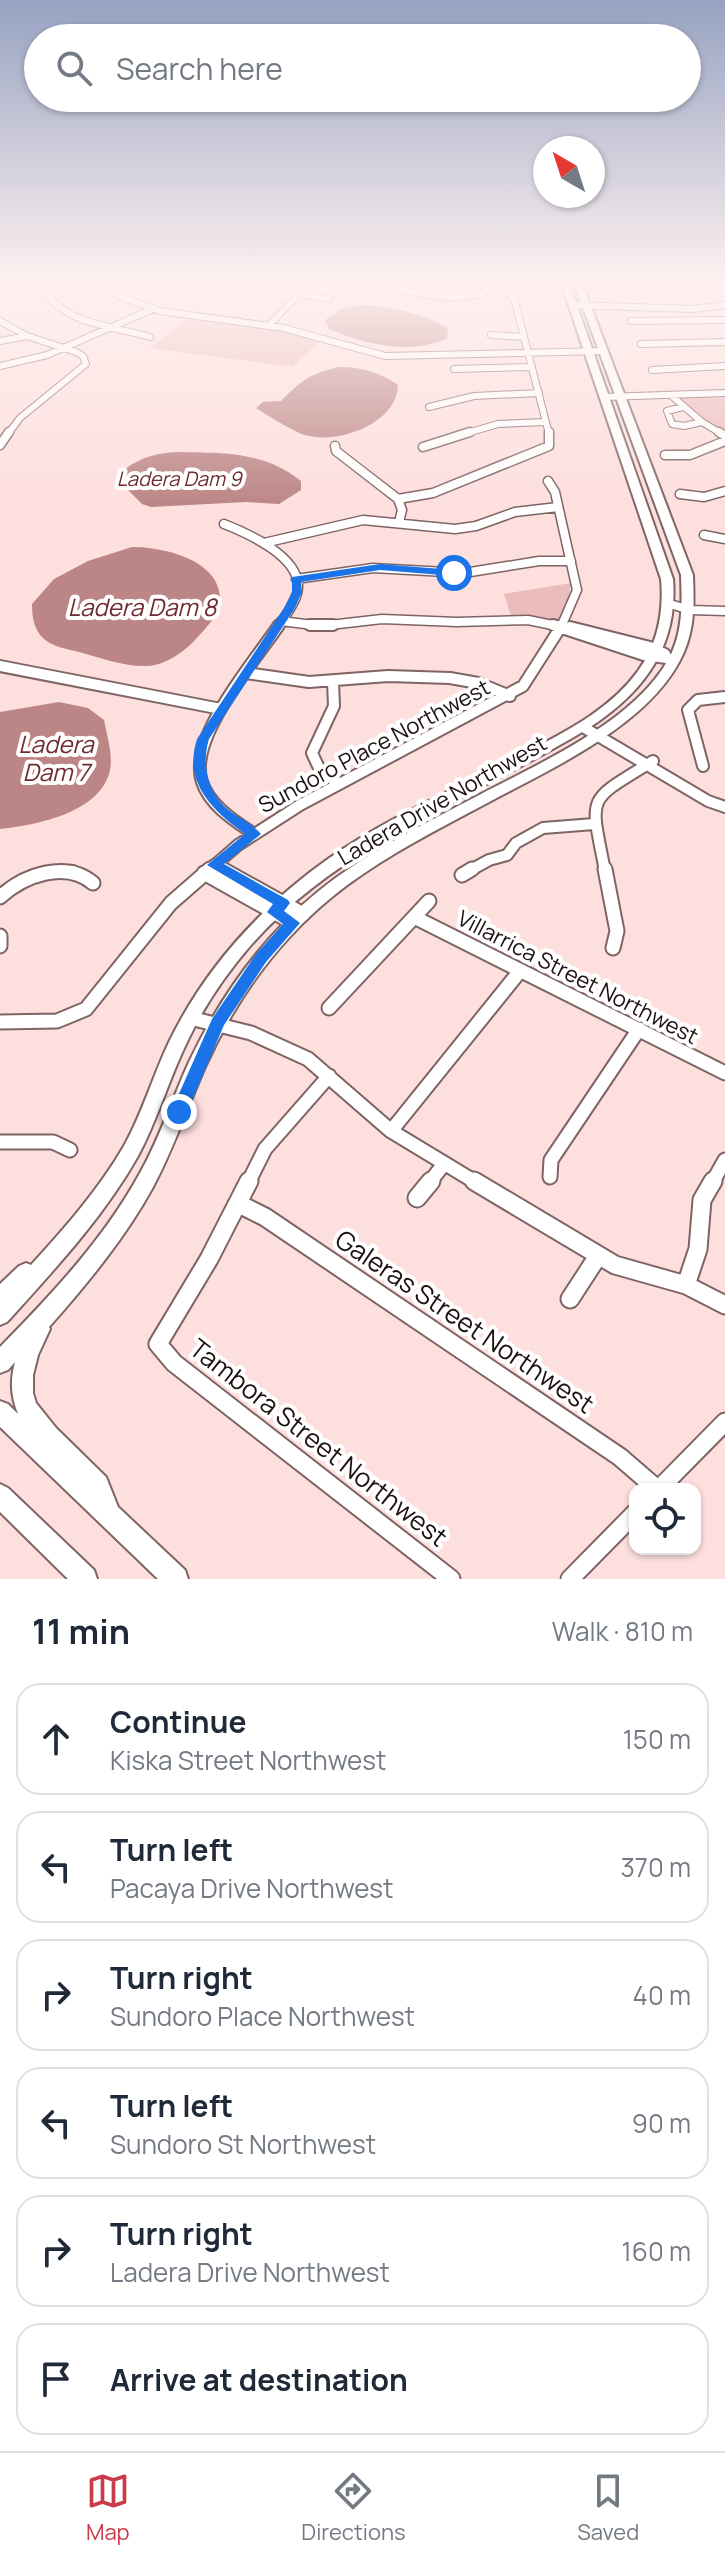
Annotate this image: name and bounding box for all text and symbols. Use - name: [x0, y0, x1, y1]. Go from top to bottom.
- search box: [24, 24, 701, 112]
- icon: search: [52, 46, 96, 90]
- text: Search here: [116, 48, 283, 89]
- north arrow: [533, 136, 605, 208]
- water label: Ladera Dam 9: [117, 465, 243, 492]
- route start: [436, 555, 472, 591]
- water label: Ladera Dam 8: [68, 590, 218, 623]
- street label: Sundoro Place Northwest: [253, 672, 495, 820]
- water label: Ladera Dam 7: [18, 727, 95, 788]
- street label: Ladera Drive Northwest: [332, 728, 552, 872]
- street label: Villarrica Street Northwest: [452, 903, 704, 1051]
- route end: [161, 1094, 197, 1130]
- street label: Galeras Street Northwest: [329, 1221, 601, 1421]
- street label: Tambora Street Northwest: [183, 1330, 455, 1554]
- map controls: [629, 1483, 701, 1555]
- button: locate: [629, 1483, 701, 1555]
- text: 11 min: [32, 1608, 130, 1654]
- text: Walk · 810 m: [552, 1613, 693, 1649]
- text: Continue: [110, 1701, 246, 1742]
- icon: ahead: [34, 1717, 78, 1761]
- text: 150 m: [623, 1721, 691, 1757]
- text: Kiska Street Northwest: [110, 1742, 386, 1778]
- text: Turn left: [110, 1829, 233, 1870]
- icon: left: [34, 1845, 78, 1889]
- text: 370 m: [620, 1849, 691, 1885]
- text: Pacaya Drive Northwest: [110, 1870, 393, 1906]
- text: Turn right: [110, 1957, 253, 1998]
- icon: right: [34, 1973, 78, 2017]
- text: 40 m: [633, 1977, 691, 2013]
- text: Sundoro Place Northwest: [110, 1998, 415, 2034]
- text: Turn left: [110, 2085, 233, 2126]
- icon: left: [34, 2101, 78, 2145]
- text: 90 m: [632, 2105, 691, 2141]
- text: Sundoro St Northwest: [110, 2126, 376, 2162]
- text: Turn right: [110, 2213, 253, 2254]
- icon: right: [34, 2229, 78, 2273]
- text: 160 m: [622, 2233, 691, 2269]
- text: Ladera Drive Northwest: [110, 2254, 390, 2290]
- icon: arrive: [34, 2357, 78, 2401]
- text: Arrive at destination: [110, 2359, 408, 2400]
- tab: Map: [86, 2469, 130, 2547]
- tab: Directions: [301, 2469, 406, 2547]
- tab: Saved: [577, 2469, 639, 2547]

